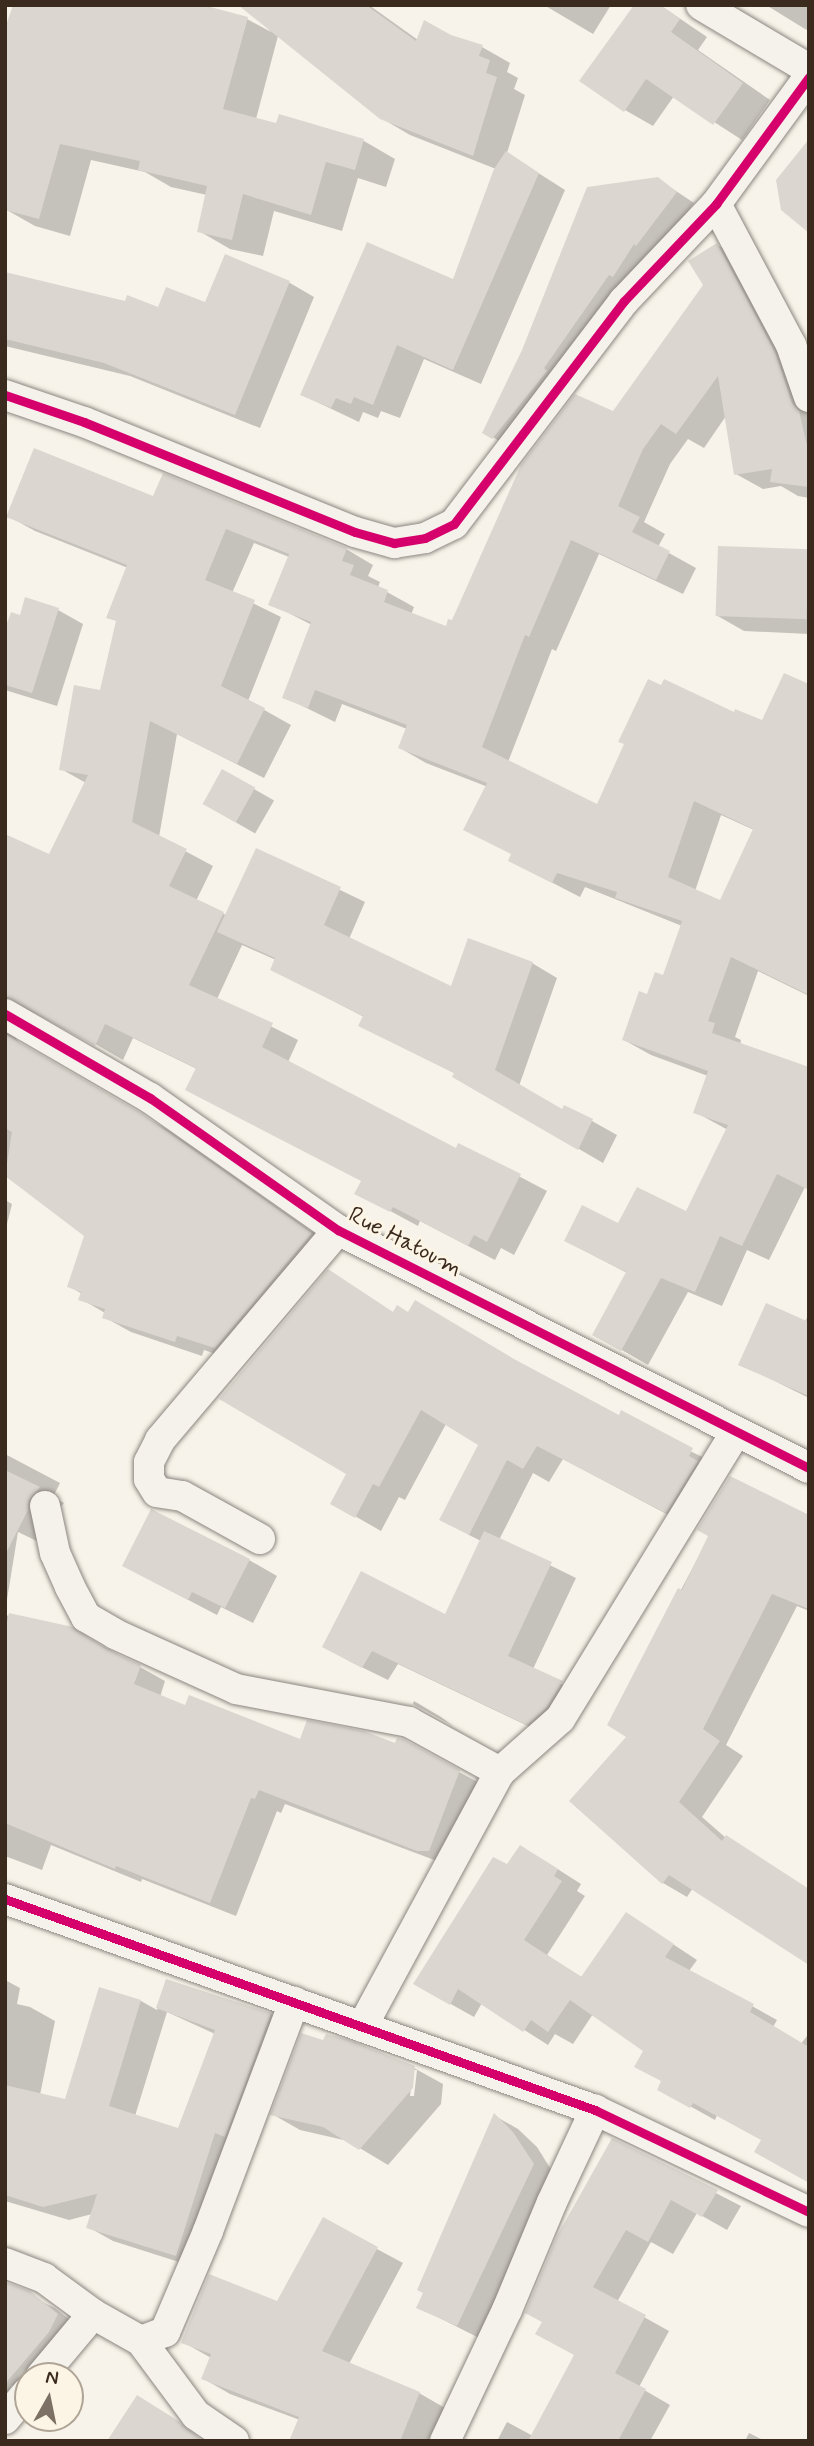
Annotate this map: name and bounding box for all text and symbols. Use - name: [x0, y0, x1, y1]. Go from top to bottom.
- street label: Rue Hatoum: [342, 1201, 468, 1283]
- north arrow: [14, 2362, 84, 2432]
- text: N: [44, 2364, 60, 2391]

